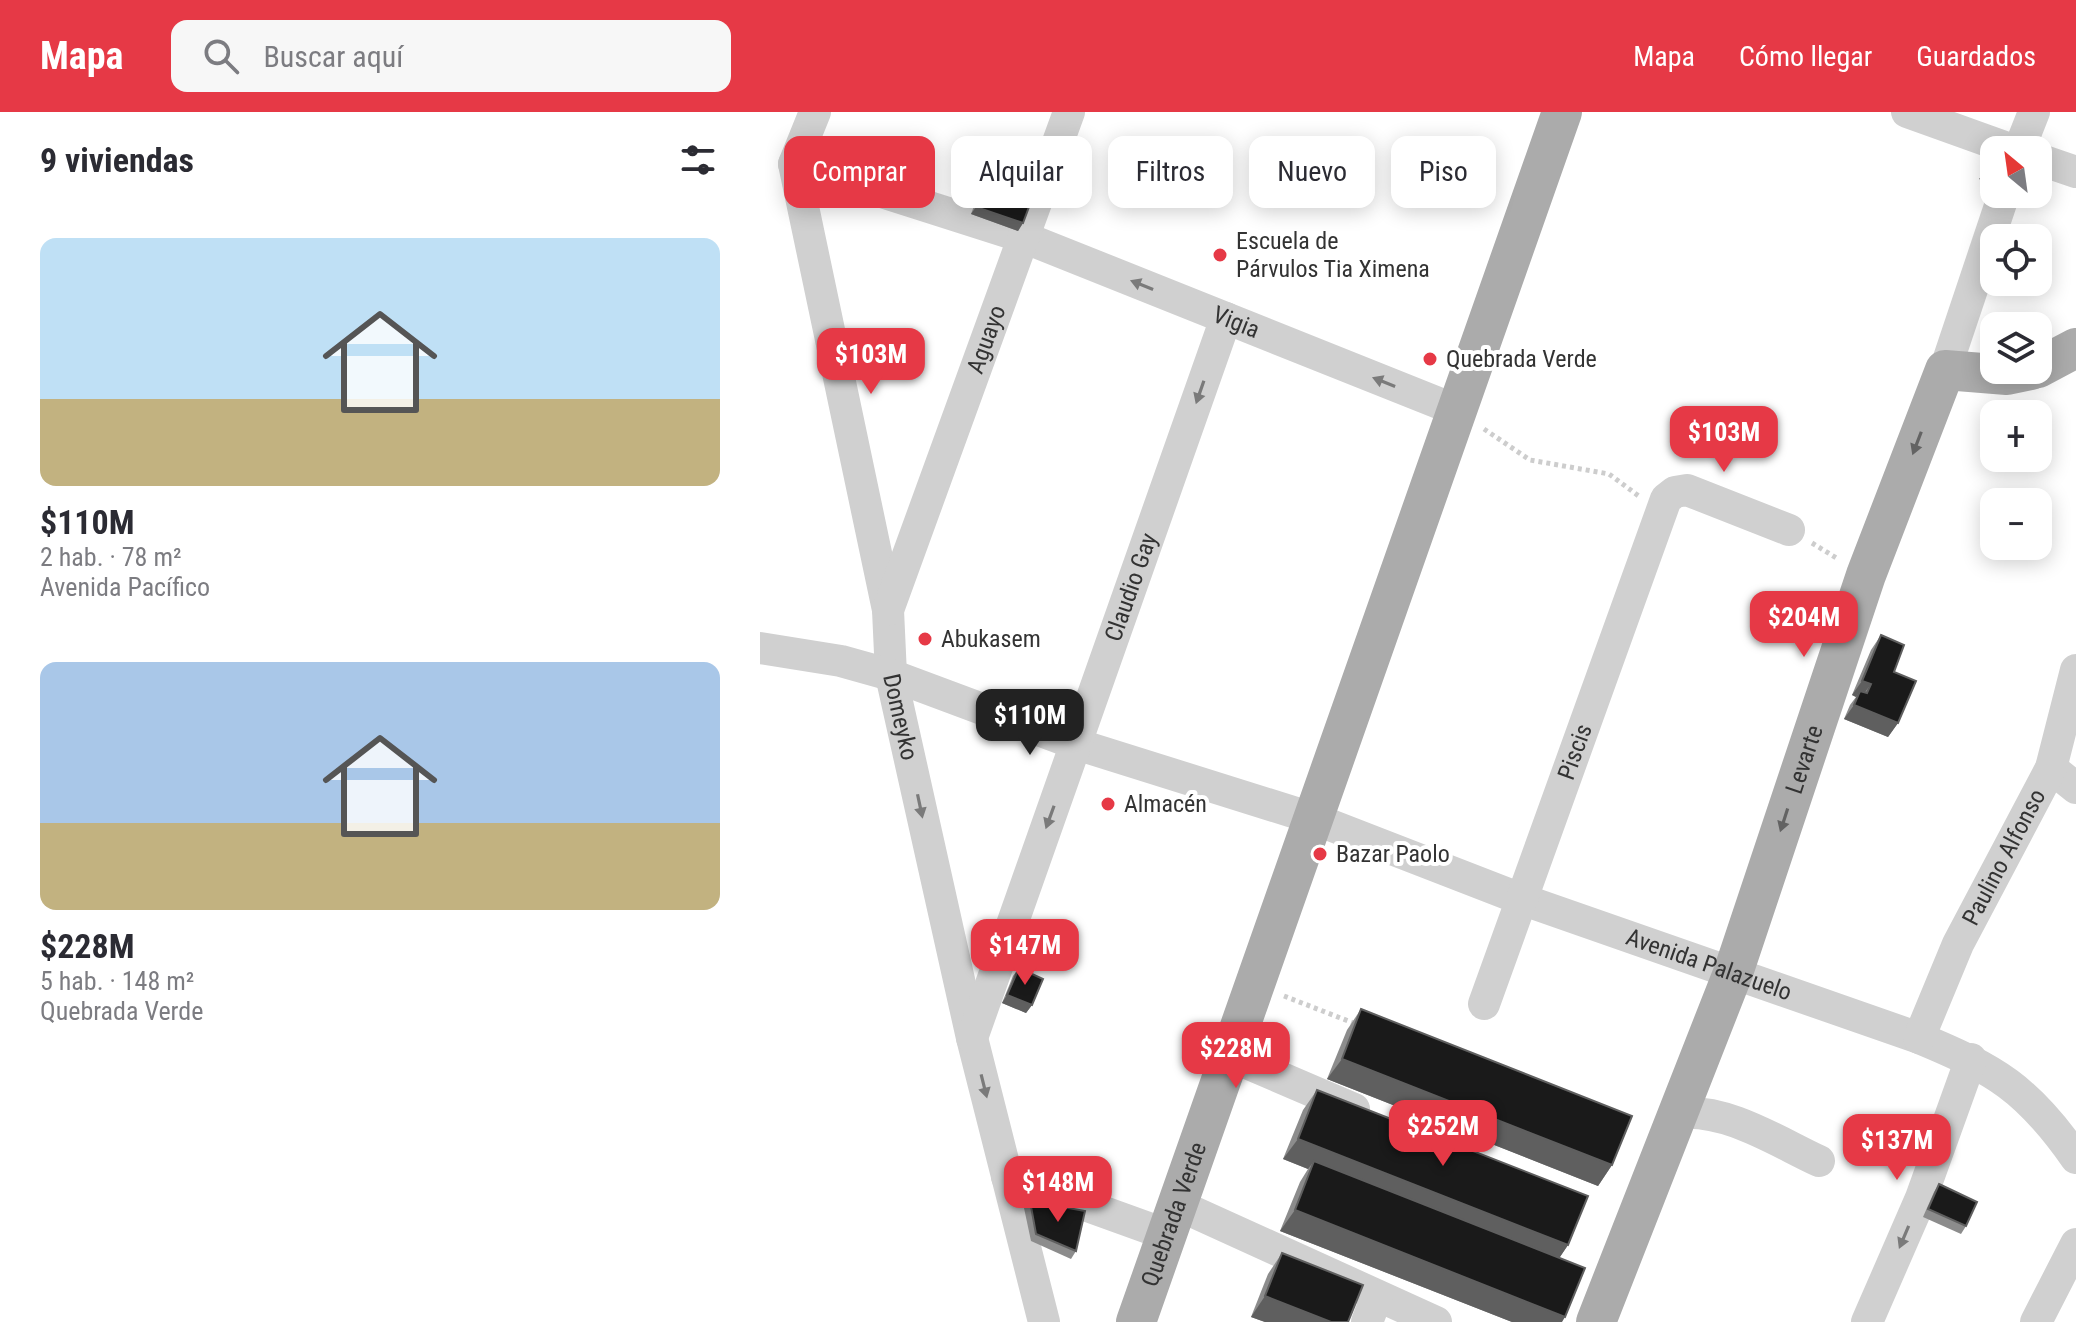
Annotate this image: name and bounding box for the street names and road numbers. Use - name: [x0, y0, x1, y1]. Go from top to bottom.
- street label: Vigia: [1209, 300, 1264, 344]
- street label: Aguayo: [961, 301, 1012, 377]
- street label: Claudio Gay: [1099, 529, 1163, 645]
- street label: Domeyko: [877, 671, 924, 763]
- street label: Piscis: [1552, 720, 1598, 784]
- street label: Levarte: [1780, 722, 1829, 797]
- street label: Paulino Alfonso: [1956, 784, 2051, 930]
- street label: Avenida Palazuelo: [1623, 923, 1795, 1006]
- street label: Quebrada Verde: [1136, 1139, 1212, 1290]

